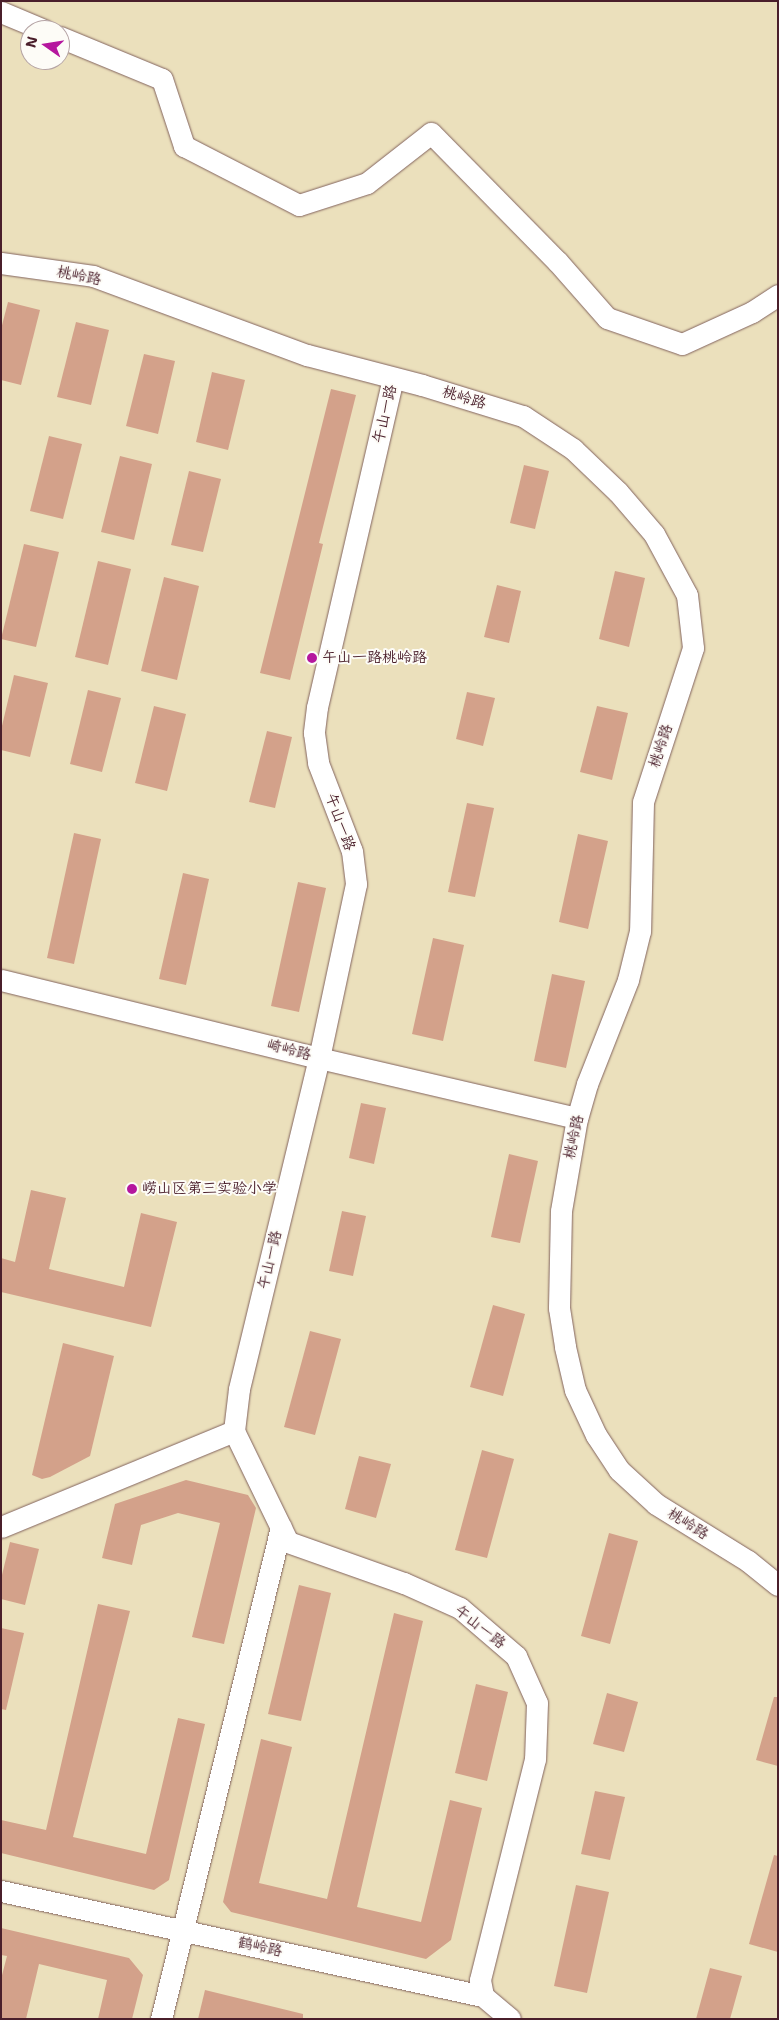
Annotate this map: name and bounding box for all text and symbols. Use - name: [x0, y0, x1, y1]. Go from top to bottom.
- north arrow: [20, 20, 70, 70]
- text: N: [21, 34, 41, 49]
- street label: 桃岭路: [55, 263, 103, 289]
- street label: 午山一路: [369, 383, 401, 445]
- street label: 桃岭路: [440, 383, 488, 413]
- place label: 午山一路桃岭路: [322, 649, 427, 667]
- marker: 午山一路桃岭路: [306, 652, 318, 664]
- street label: 桃岭路: [645, 722, 677, 770]
- street label: 午山一路: [321, 791, 359, 853]
- street label: 崎岭路: [265, 1036, 313, 1064]
- street label: 桃岭路: [561, 1113, 587, 1161]
- place label: 崂山区第三实验小学: [142, 1180, 277, 1198]
- marker: 崂山区第三实验小学: [126, 1183, 138, 1195]
- street label: 午山一路: [254, 1229, 286, 1291]
- street label: 桃岭路: [664, 1504, 712, 1544]
- street label: 午山一路: [451, 1601, 509, 1653]
- street label: 鹤岭路: [236, 1934, 284, 1960]

